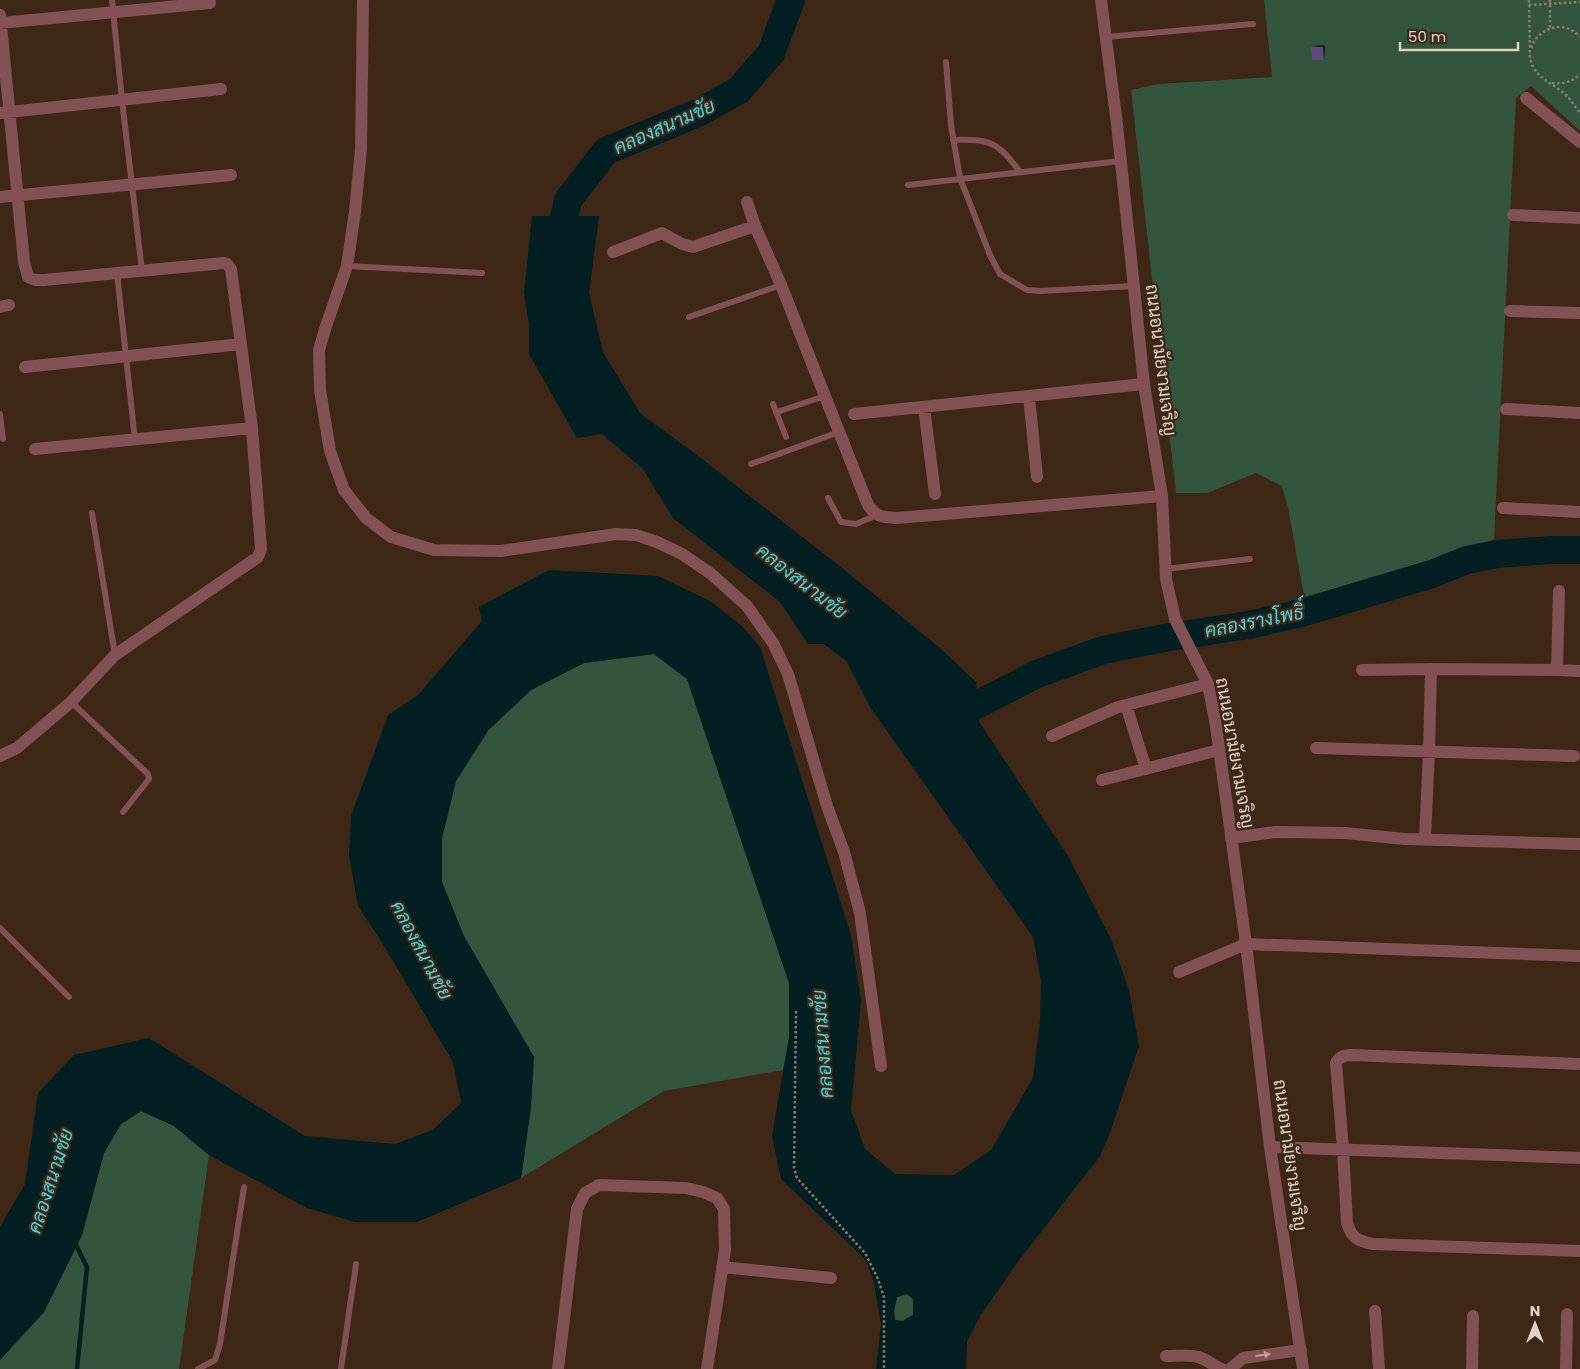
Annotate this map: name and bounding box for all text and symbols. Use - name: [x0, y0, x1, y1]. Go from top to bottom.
- scale bar: [1400, 20, 1518, 52]
- text: 50 m: [1408, 26, 1446, 47]
- water label: คลองสนามชัย: [609, 92, 719, 161]
- street label: ถนนอนามัยงามเจริญ: [1140, 283, 1183, 437]
- water label: คลองสนามชัย: [751, 537, 853, 626]
- water label: คลองรางโพธิ์: [1201, 593, 1310, 644]
- street label: ถนนอนามัยงามเจริญ: [1210, 676, 1261, 830]
- water label: คลองสนามชัย: [384, 896, 459, 1005]
- water label: คลองสนามชัย: [805, 989, 840, 1099]
- street label: ถนนอนามัยงามเจริญ: [1267, 1078, 1313, 1232]
- water label: คลองสนามชัย: [21, 1125, 80, 1237]
- north arrow: [1510, 1299, 1560, 1349]
- text: N: [1530, 1301, 1540, 1321]
- one-way arrow: [1256, 1351, 1272, 1359]

